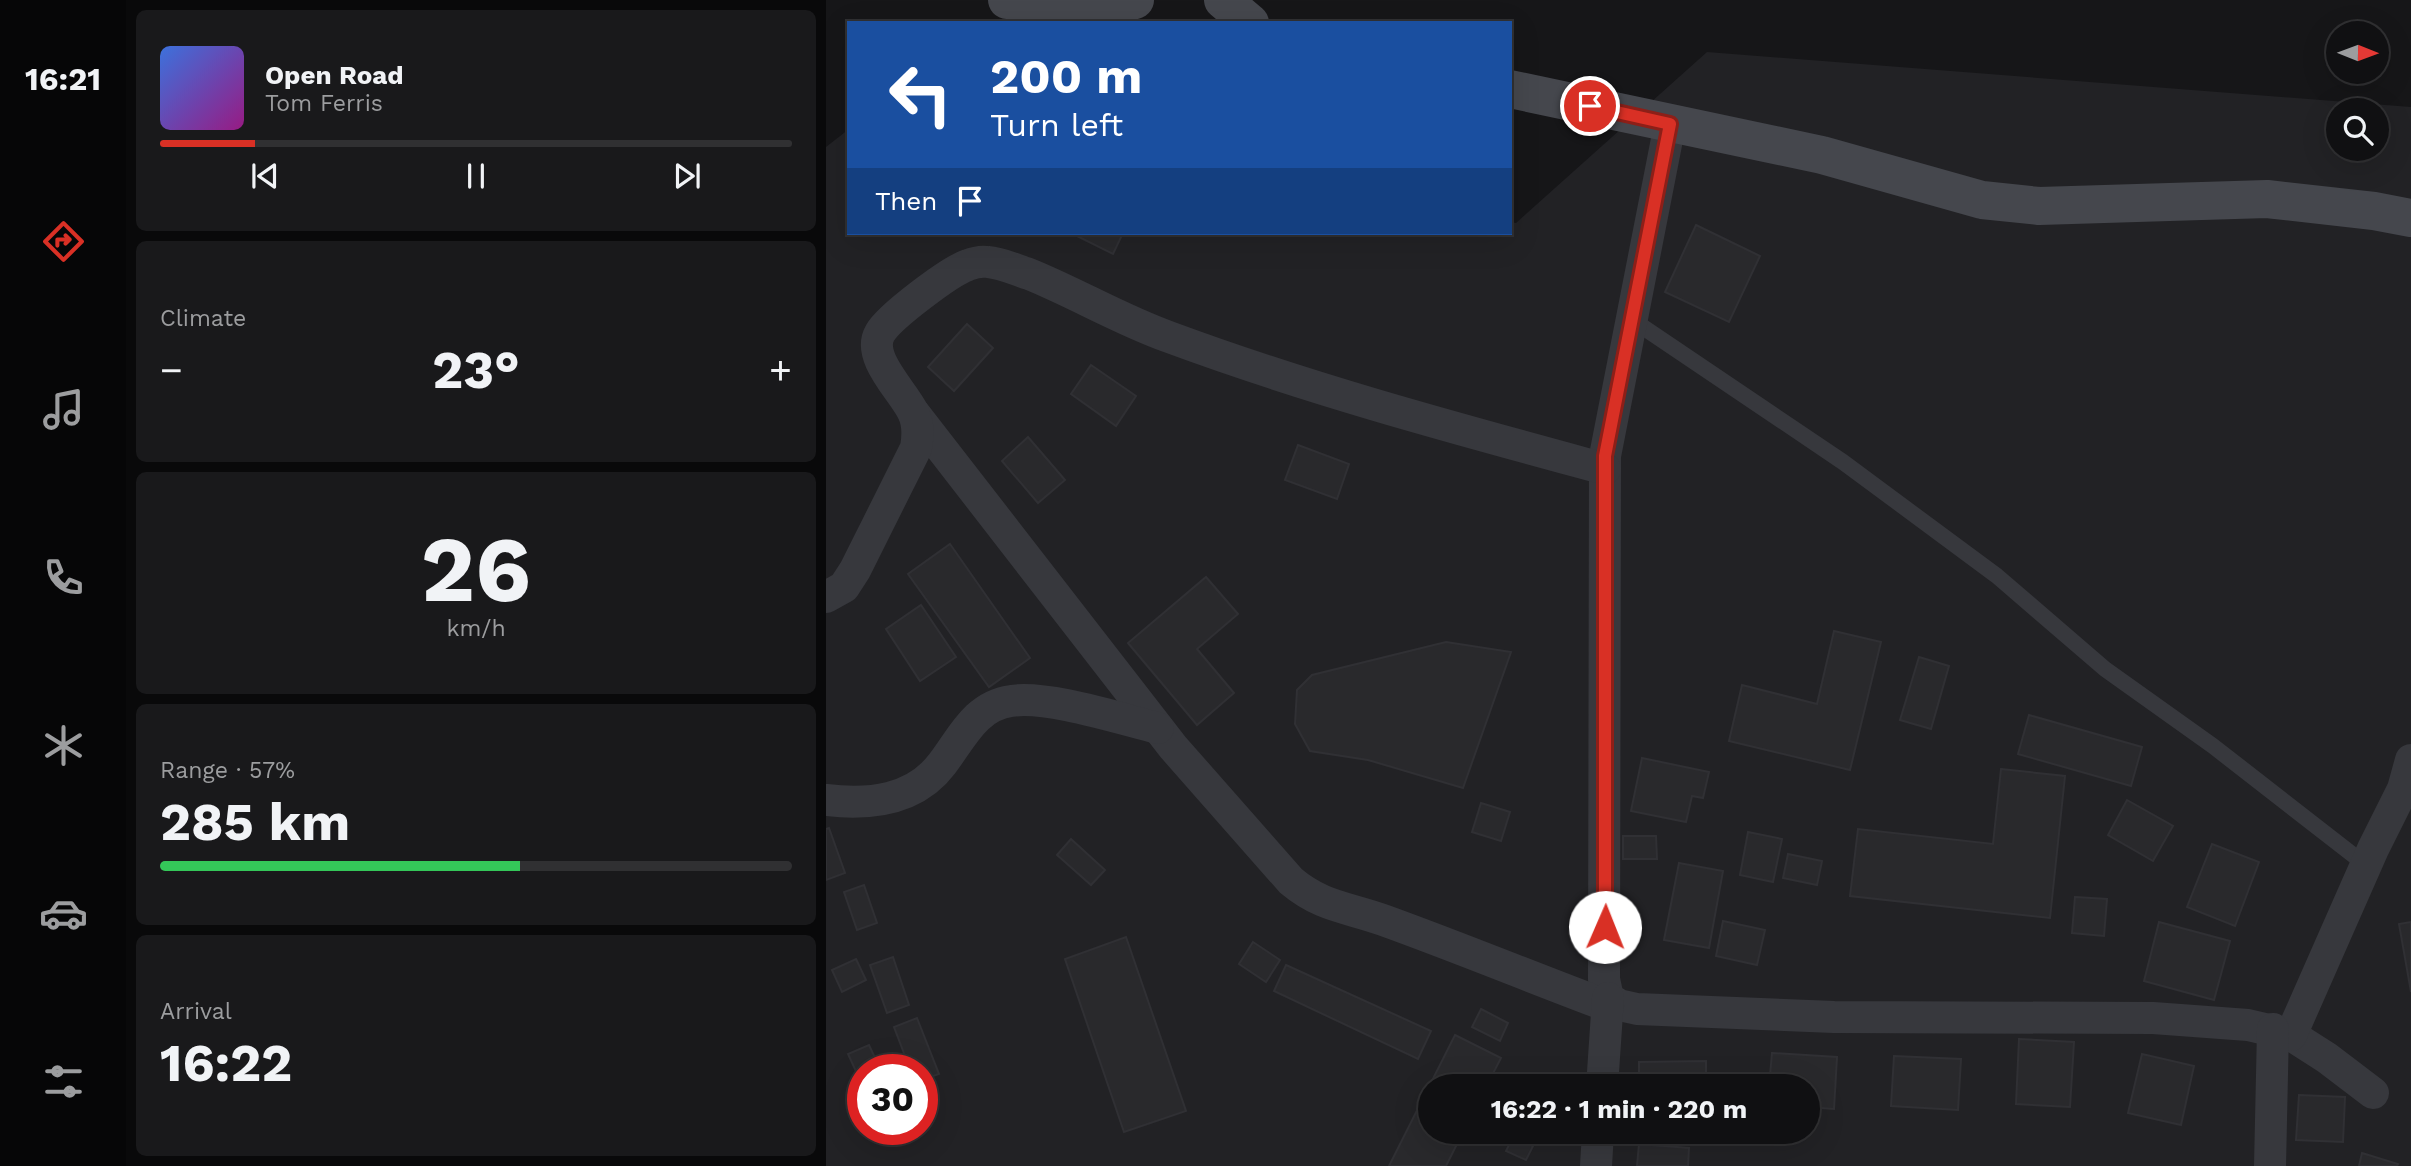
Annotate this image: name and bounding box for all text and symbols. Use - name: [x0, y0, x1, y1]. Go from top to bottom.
- north arrow: [2326, 21, 2389, 84]
- map controls: [2326, 21, 2389, 161]
- text: 200 m: [990, 47, 1142, 105]
- icon: left: [875, 49, 966, 140]
- text: 16:21: [25, 60, 101, 98]
- text: Open Road: [265, 60, 403, 90]
- pin: [1560, 76, 1620, 136]
- icon: arrive: [1571, 87, 1609, 125]
- text: Tom Ferris: [265, 90, 383, 117]
- button: search: [2326, 98, 2389, 161]
- text: Turn left: [990, 106, 1123, 144]
- icon: previous: [246, 157, 284, 195]
- icon: pause: [457, 157, 495, 195]
- icon: next: [668, 157, 706, 195]
- icon: arrive: [951, 182, 989, 220]
- text: Then: [875, 186, 937, 216]
- icon: directions: [39, 217, 88, 266]
- text: Climate: [160, 305, 246, 332]
- text: 23°: [432, 340, 520, 401]
- text: −: [160, 348, 183, 392]
- text: +: [769, 348, 792, 392]
- icon: music: [39, 385, 88, 434]
- text: 26: [421, 516, 531, 623]
- icon: phone: [39, 553, 88, 602]
- text: km/h: [446, 615, 506, 642]
- icon: climate: [39, 721, 88, 770]
- text: Range · 57%: [160, 757, 295, 784]
- text: 285 km: [160, 792, 350, 853]
- icon: car: [39, 889, 88, 938]
- position arrow: [1568, 890, 1642, 964]
- text: Arrival: [160, 998, 232, 1025]
- text: 16:22: [160, 1033, 292, 1094]
- speed limit sign: 30: [847, 1054, 938, 1145]
- icon: filters: [39, 1057, 88, 1106]
- text: 16:22 · 1 min · 220 m: [1491, 1094, 1747, 1124]

